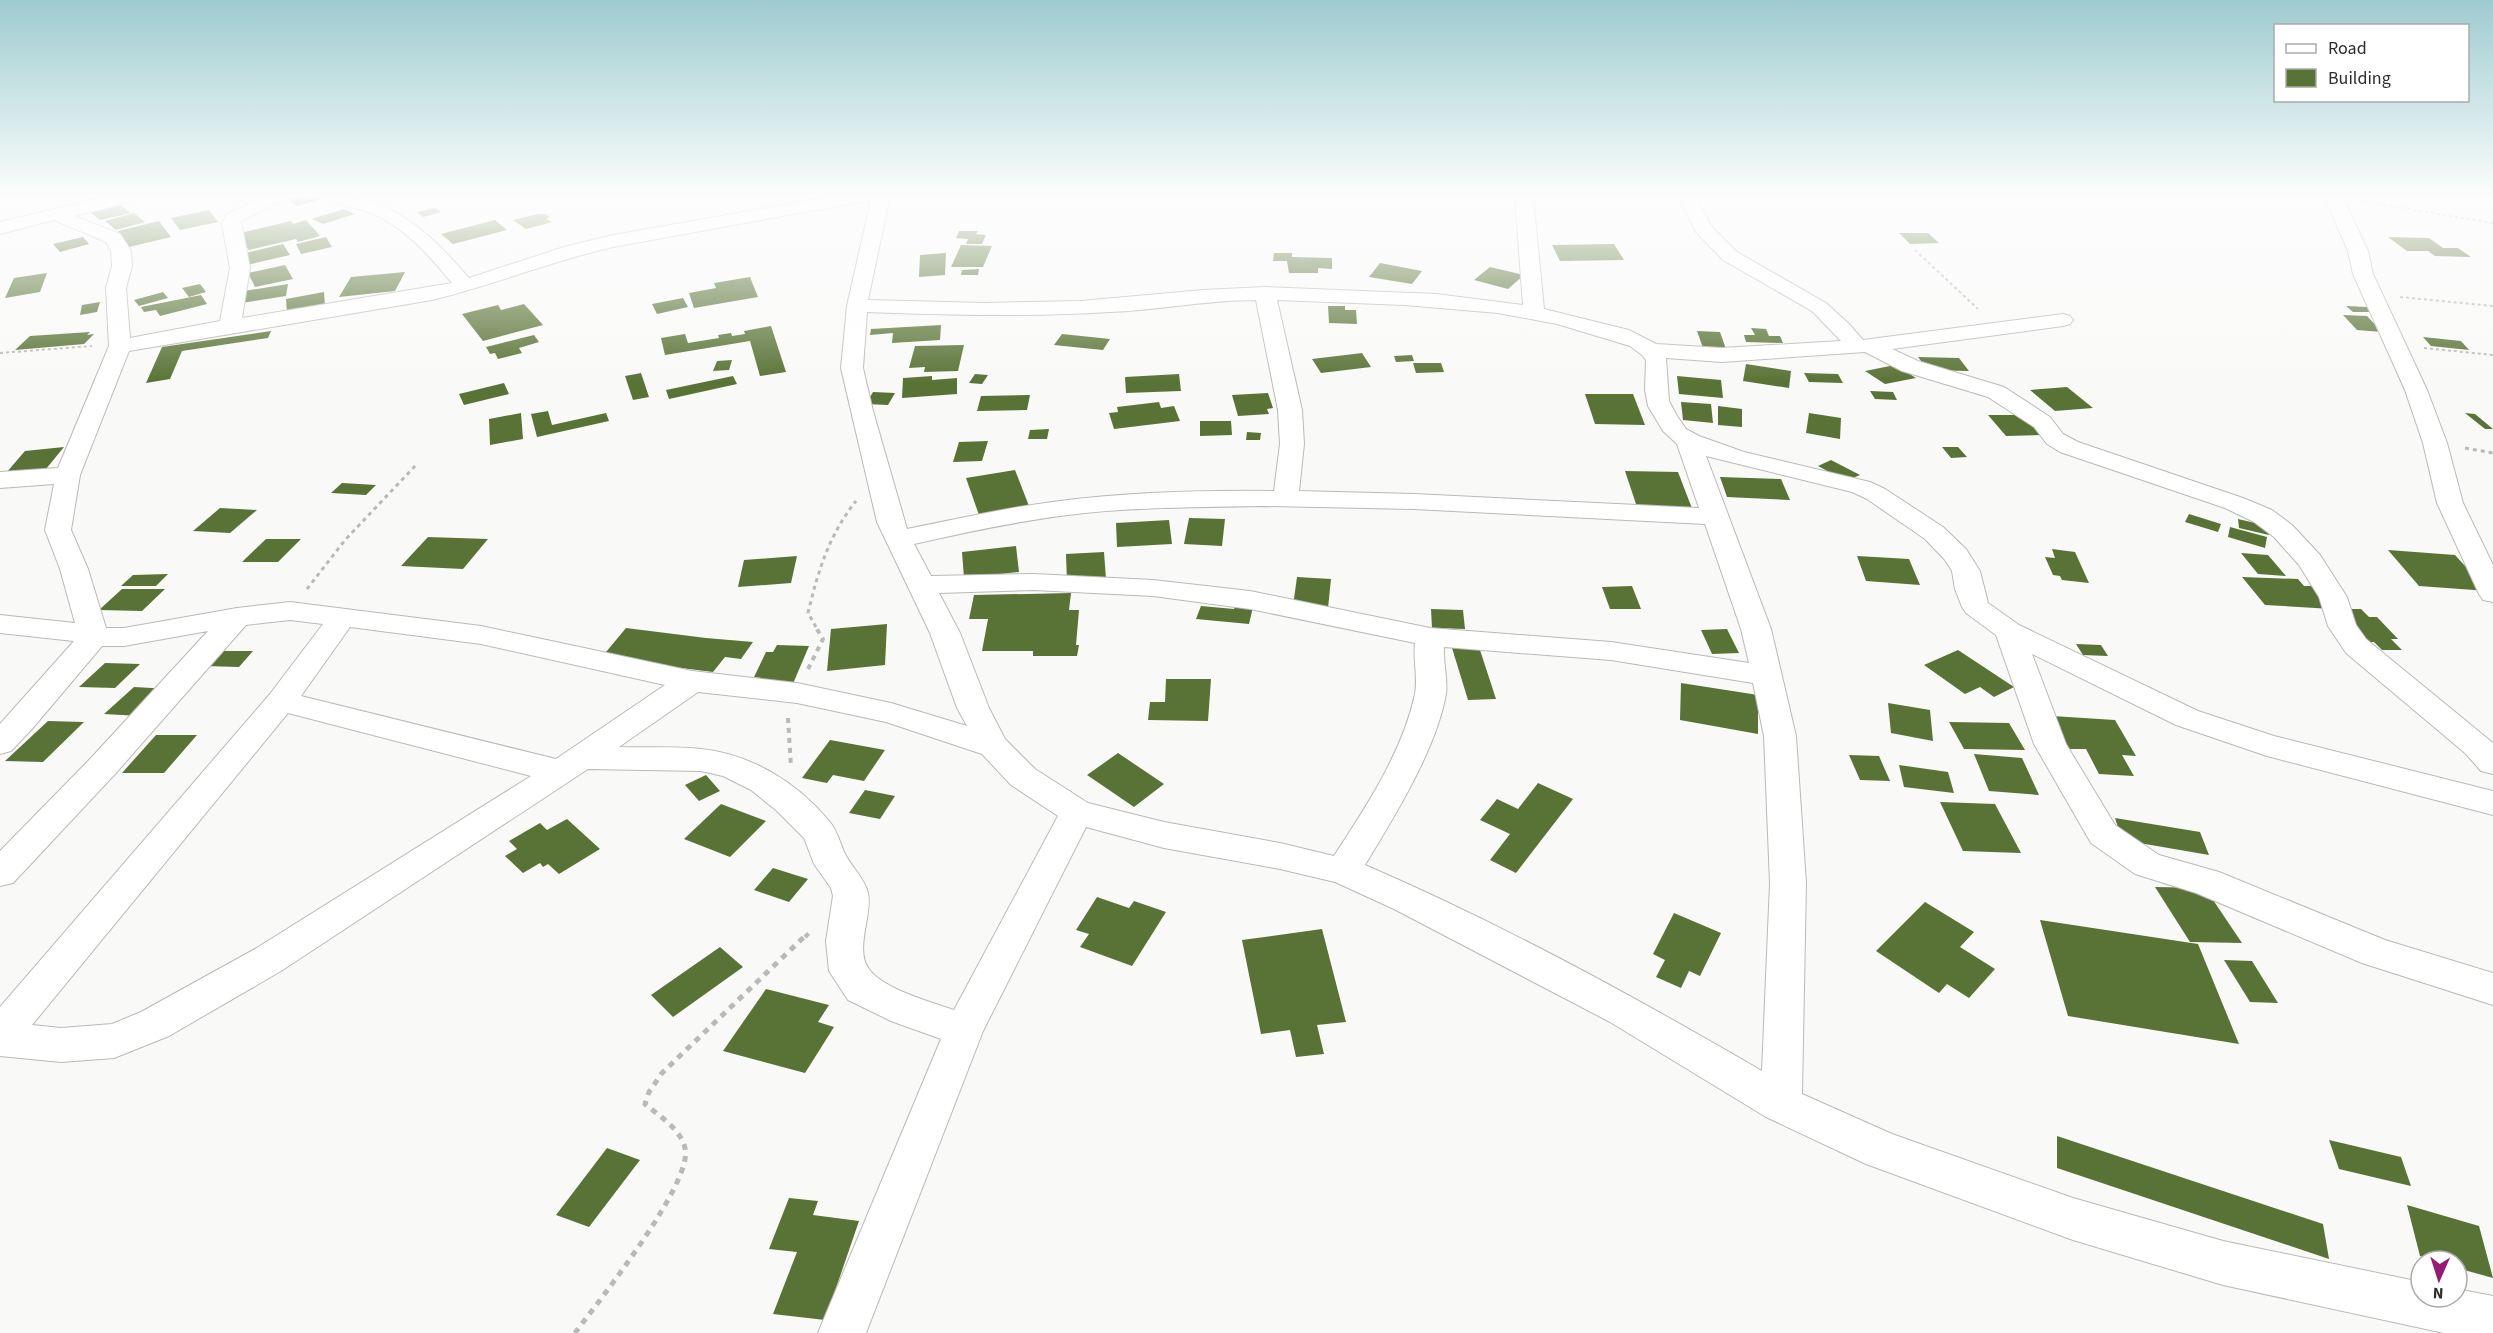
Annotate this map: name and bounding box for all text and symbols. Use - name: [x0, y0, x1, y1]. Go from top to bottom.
- legend: [2274, 24, 2469, 102]
- text: Road: [2328, 36, 2367, 61]
- text: Building: [2328, 66, 2391, 91]
- north arrow: [2409, 1249, 2469, 1309]
- text: N: [2432, 1282, 2444, 1304]

